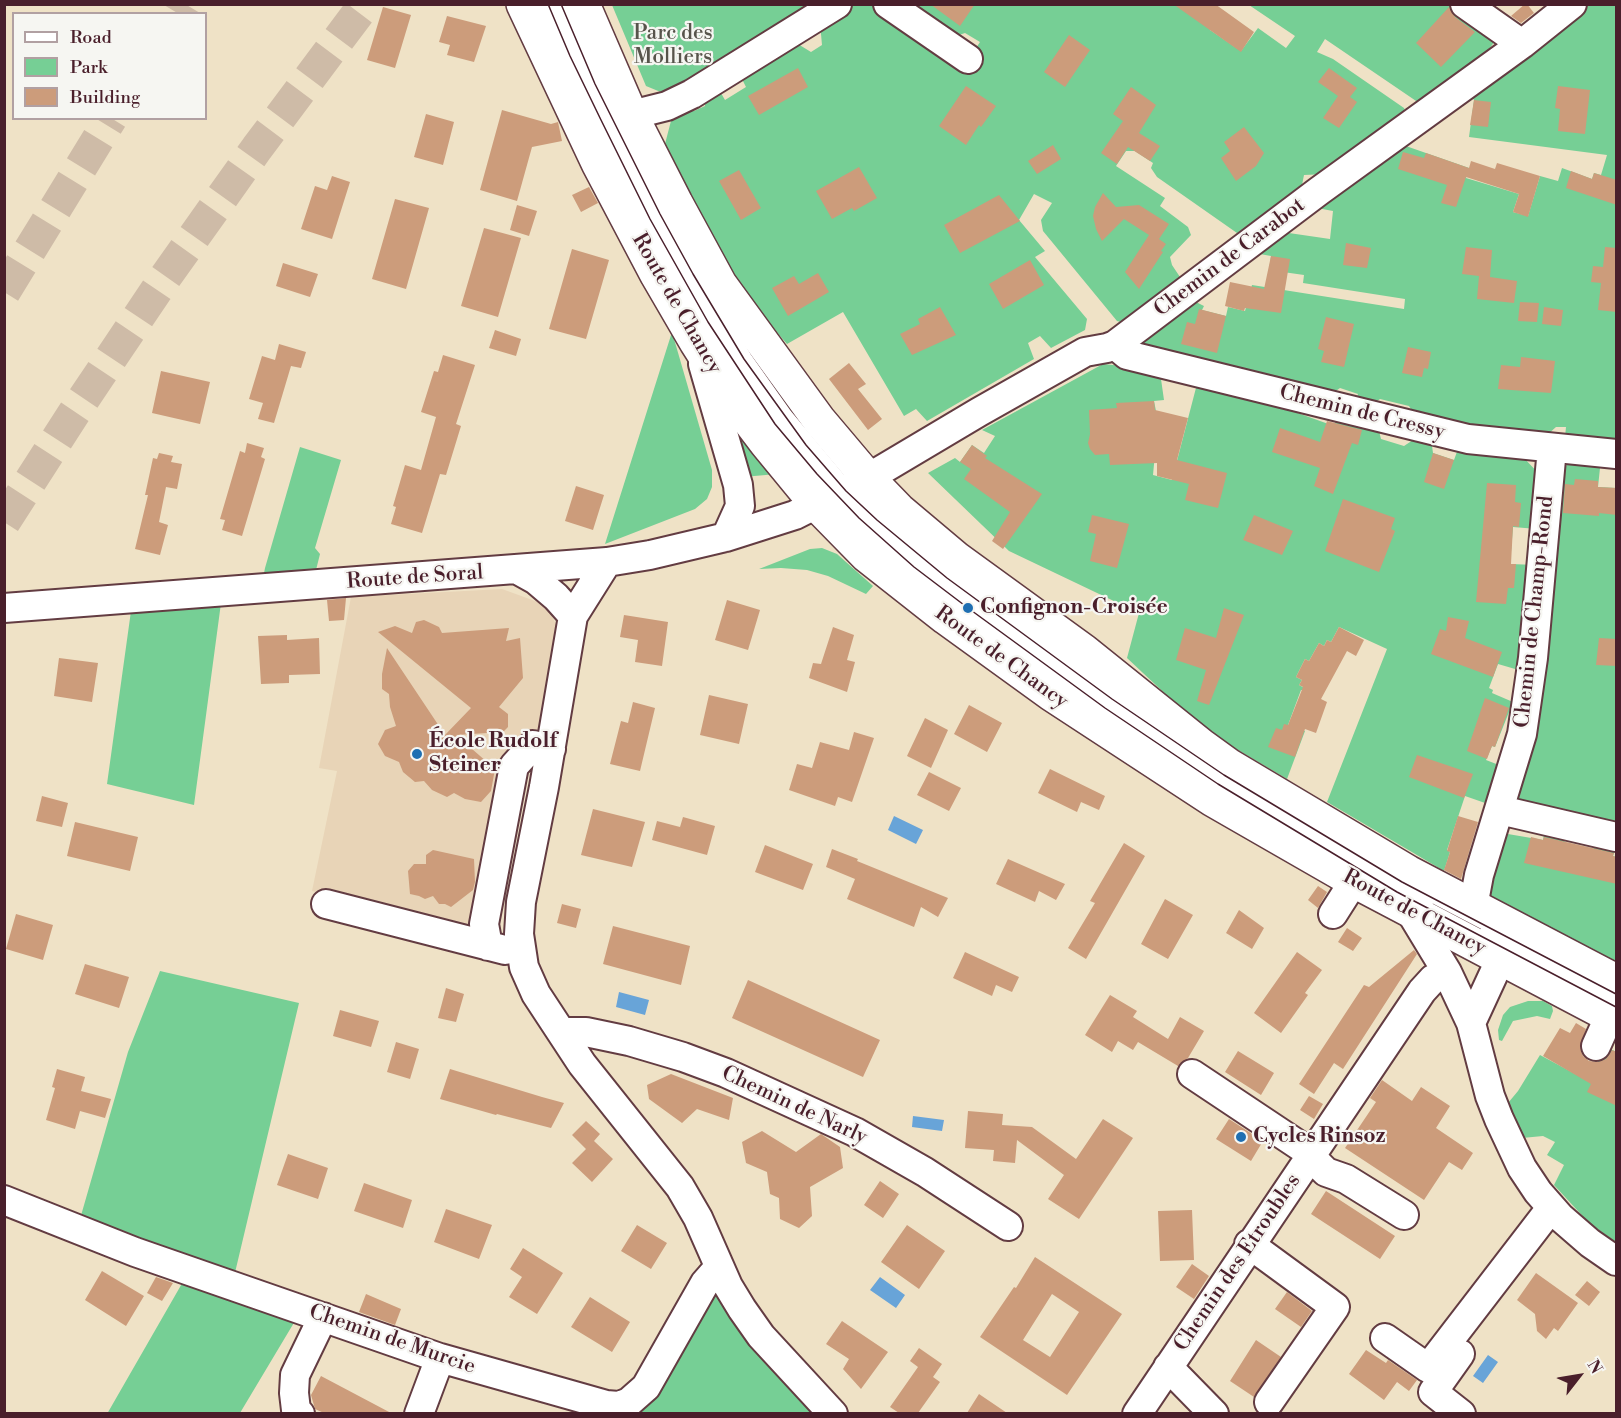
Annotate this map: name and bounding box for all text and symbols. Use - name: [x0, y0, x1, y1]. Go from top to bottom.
- legend: [12, 12, 207, 120]
- park label: Parc des Molliers: [633, 21, 713, 71]
- text: Road: [70, 26, 112, 49]
- text: Park: [70, 56, 107, 79]
- text: Building: [70, 86, 140, 109]
- street label: Chemin de Carabot: [1150, 193, 1310, 323]
- street label: Route de Chancy: [626, 229, 726, 379]
- street label: Chemin de Cressy: [1277, 380, 1447, 446]
- street label: Chemin de Champ-Rond: [1510, 495, 1560, 729]
- street label: Route de Soral: [346, 561, 484, 595]
- place label: Confignon-Croisée: [980, 595, 1168, 621]
- street label: Route de Chancy: [930, 601, 1072, 715]
- marker: Confignon-Croisée: [961, 601, 975, 615]
- place label: École Rudolf Steiner: [429, 729, 557, 779]
- marker: École Rudolf Steiner: [410, 747, 424, 761]
- street label: Route de Chancy: [1338, 865, 1490, 961]
- street label: Chemin de Narly: [717, 1061, 871, 1151]
- place label: Cycles Rinsoz: [1253, 1124, 1386, 1150]
- marker: Cycles Rinsoz: [1234, 1130, 1248, 1144]
- street label: Chemin des Etroubles: [1169, 1170, 1307, 1356]
- street label: Chemin de Murcie: [306, 1300, 478, 1380]
- north arrow: [1549, 1346, 1609, 1406]
- text: N: [1583, 1356, 1606, 1377]

